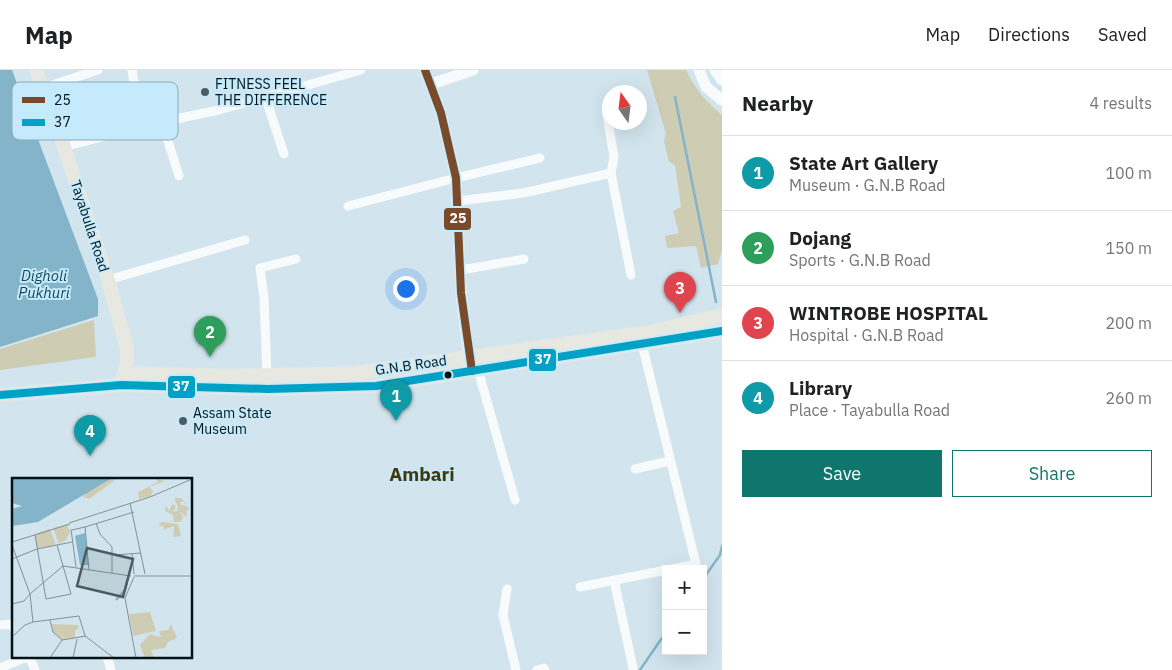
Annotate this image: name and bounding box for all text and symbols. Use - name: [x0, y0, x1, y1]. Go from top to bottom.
- text: Map: [25, 19, 73, 51]
- text: Map: [925, 23, 960, 46]
- text: Directions: [988, 23, 1070, 46]
- text: Saved: [1098, 23, 1147, 46]
- place label: FITNESS FEEL THE DIFFERENCE: [215, 75, 327, 109]
- legend: [12, 82, 178, 140]
- north arrow: [602, 85, 647, 130]
- marker: FITNESS FEEL THE DIFFERENCE: [199, 86, 211, 98]
- text: Nearby: [742, 89, 813, 117]
- text: 25: [54, 91, 71, 109]
- text: 4 results: [1089, 93, 1152, 113]
- text: 37: [54, 113, 71, 131]
- text: State Art Gallery: [789, 151, 938, 175]
- text: 1: [753, 163, 763, 183]
- text: 100 m: [1105, 163, 1152, 183]
- text: Museum · G.N.B Road: [789, 175, 946, 195]
- street label: Tayabulla Road: [67, 178, 113, 274]
- line badge: 25: [443, 207, 472, 231]
- text: 25: [450, 209, 466, 227]
- text: Dojang: [789, 226, 851, 250]
- text: 2: [753, 238, 763, 258]
- text: 150 m: [1105, 238, 1152, 258]
- text: Sports · G.N.B Road: [789, 250, 931, 270]
- water label: Digholi Pukhuri: [18, 266, 70, 302]
- pin: 3: [664, 272, 696, 313]
- your location: [393, 276, 419, 302]
- text: WINTROBE HOSPITAL: [789, 301, 988, 325]
- text: 3: [753, 313, 763, 333]
- text: 200 m: [1105, 313, 1152, 333]
- pin: 2: [194, 316, 226, 357]
- text: Hospital · G.N.B Road: [789, 325, 944, 345]
- line badge: 37: [528, 348, 557, 372]
- text: 37: [535, 350, 551, 368]
- street label: G.N.B Road: [374, 351, 448, 379]
- unlabelled marker: [443, 370, 453, 380]
- line badge: 37: [167, 375, 196, 399]
- text: Library: [789, 376, 852, 400]
- text: 37: [173, 377, 189, 395]
- pin: 1: [380, 380, 412, 421]
- text: 4: [753, 388, 763, 408]
- text: 260 m: [1105, 388, 1152, 408]
- text: Place · Tayabulla Road: [789, 400, 950, 420]
- place label: Assam State Museum: [193, 404, 272, 438]
- pin: 4: [74, 415, 106, 456]
- marker: Assam State Museum: [177, 415, 189, 427]
- button: Save: [742, 450, 942, 497]
- button: Share: [952, 450, 1152, 497]
- district label: Ambari: [389, 462, 455, 486]
- inset map: [12, 478, 192, 658]
- map controls: [662, 565, 707, 655]
- button: +: [662, 565, 707, 610]
- button: −: [662, 610, 707, 655]

